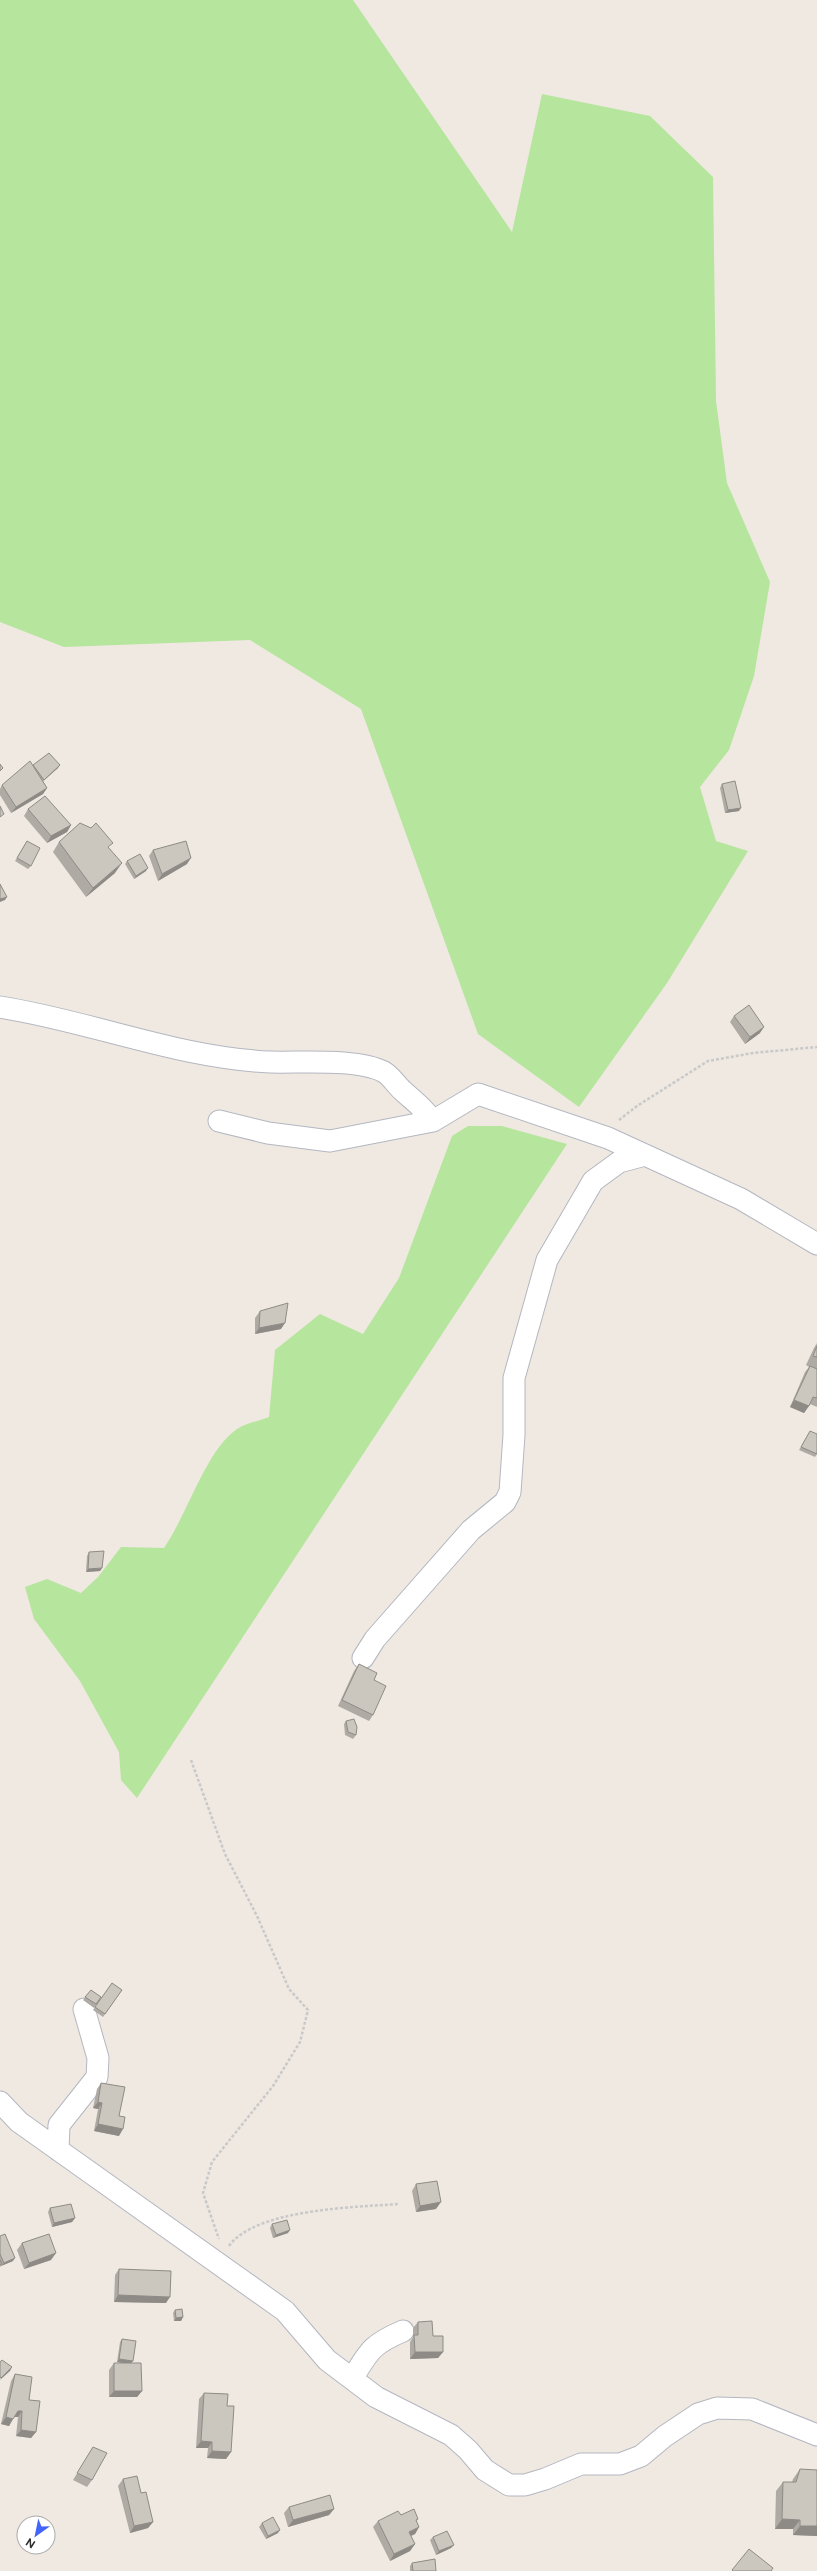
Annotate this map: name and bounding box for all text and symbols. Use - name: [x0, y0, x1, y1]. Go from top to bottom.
- north arrow: [16, 2515, 56, 2555]
- text: N: [24, 2536, 37, 2551]

